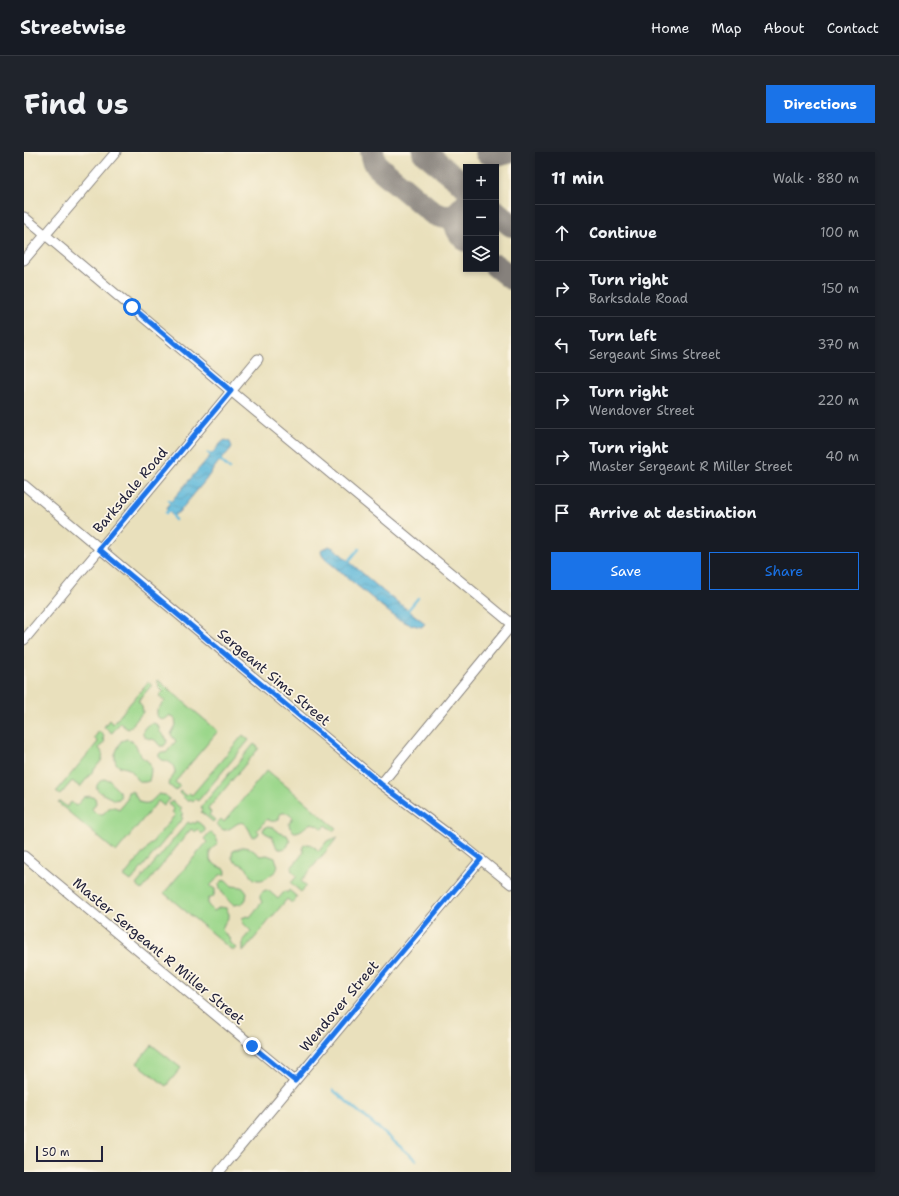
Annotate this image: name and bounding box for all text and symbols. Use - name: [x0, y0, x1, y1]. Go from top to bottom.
- text: Streetwise: [20, 15, 126, 40]
- text: Home: [651, 19, 690, 37]
- text: Map: [712, 19, 742, 37]
- text: About: [764, 19, 805, 37]
- text: Contact: [827, 19, 879, 37]
- text: Find us: [24, 85, 129, 123]
- button: Directions: [766, 85, 875, 123]
- map controls: [463, 164, 499, 272]
- button: +: [463, 164, 499, 200]
- text: 11 min: [551, 167, 604, 189]
- text: Walk · 880 m: [773, 170, 859, 187]
- button: −: [463, 200, 499, 236]
- icon: ahead: [551, 222, 573, 244]
- text: Continue: [589, 223, 657, 243]
- text: 100 m: [820, 224, 859, 241]
- button: layers: [463, 236, 499, 272]
- text: Turn right: [589, 270, 669, 290]
- icon: right: [551, 278, 573, 300]
- text: 150 m: [821, 280, 859, 297]
- text: Barksdale Road: [589, 290, 688, 307]
- route start: [123, 298, 141, 316]
- text: Turn left: [589, 326, 657, 346]
- icon: left: [551, 334, 573, 356]
- text: 370 m: [817, 336, 859, 353]
- text: Sergeant Sims Street: [589, 346, 721, 363]
- text: Turn right: [589, 382, 669, 402]
- icon: right: [551, 390, 573, 412]
- text: 220 m: [817, 392, 859, 409]
- text: Wendover Street: [589, 402, 695, 419]
- text: Turn right: [589, 438, 669, 458]
- street label: Barksdale Road: [89, 443, 171, 537]
- icon: right: [551, 446, 573, 468]
- text: 40 m: [825, 448, 859, 465]
- text: Master Sergeant R Miller Street: [589, 458, 793, 475]
- icon: arrive: [551, 502, 573, 524]
- text: Arrive at destination: [589, 503, 757, 523]
- button: Save: [551, 552, 701, 590]
- button: Share: [709, 552, 859, 590]
- street label: Sergeant Sims Street: [214, 624, 334, 730]
- street label: Master Sergeant R Miller Street: [69, 874, 249, 1028]
- street label: Wendover Street: [296, 957, 382, 1055]
- route end: [243, 1037, 261, 1055]
- scale bar: [36, 1144, 103, 1163]
- text: 50 m: [42, 1145, 70, 1160]

